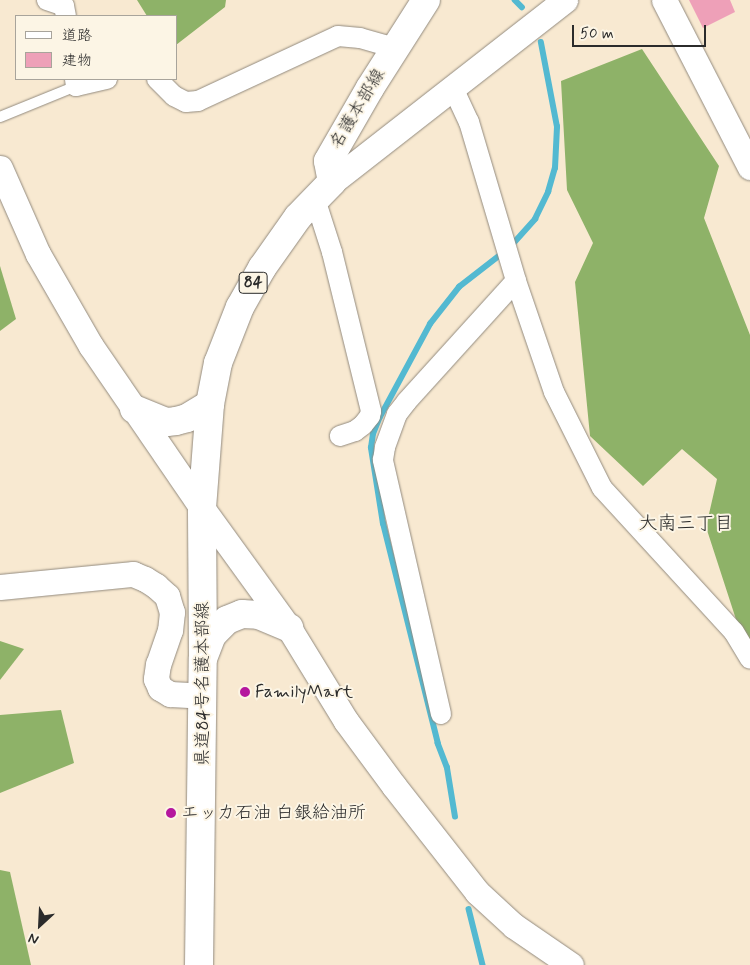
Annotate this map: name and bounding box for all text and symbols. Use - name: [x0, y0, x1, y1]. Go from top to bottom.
- legend: [15, 15, 178, 80]
- scale bar: [575, 15, 709, 47]
- text: 50 m: [580, 24, 614, 44]
- text: 道路: [62, 26, 92, 46]
- text: 建物: [62, 51, 92, 71]
- street label: 名護本部線: [326, 65, 390, 153]
- road number: 84: [238, 270, 268, 296]
- district label: 大南三丁目: [639, 513, 733, 535]
- street label: 県道84号名護本部線: [192, 601, 214, 767]
- place label: FamilyMart: [255, 681, 353, 703]
- marker: FamilyMart: [239, 686, 251, 698]
- place label: エッカ石油 白銀給油所: [181, 802, 366, 824]
- marker: エッカ石油 白銀給油所: [165, 807, 177, 819]
- north arrow: [15, 900, 65, 950]
- text: N: [26, 928, 42, 949]

